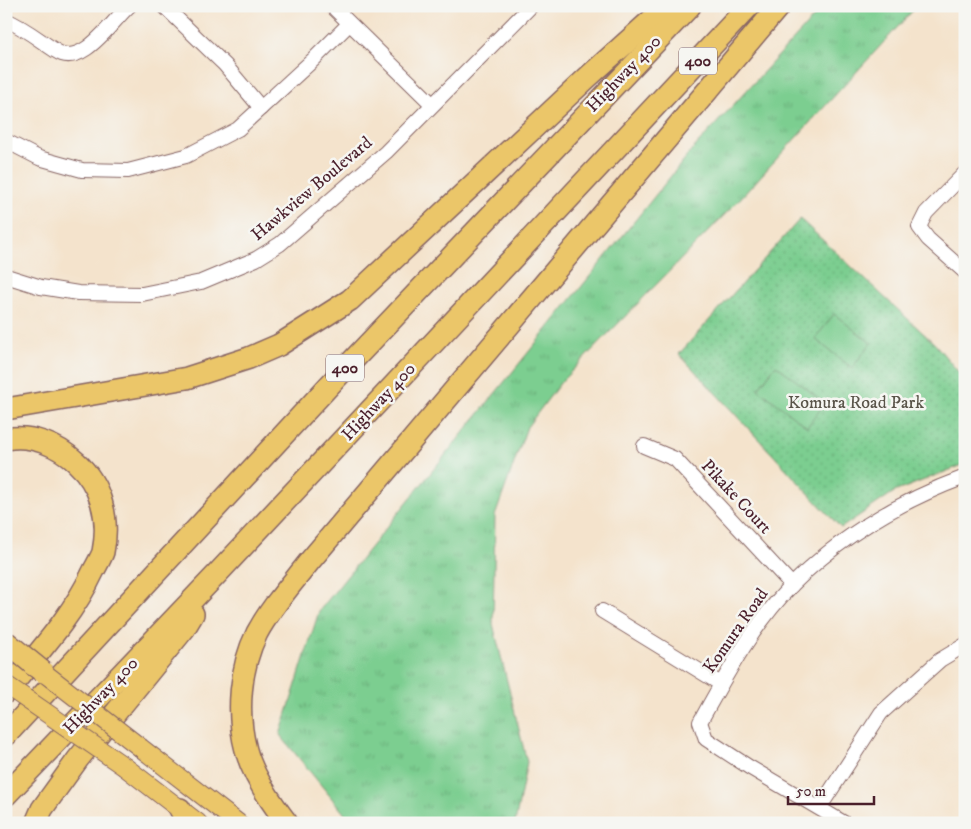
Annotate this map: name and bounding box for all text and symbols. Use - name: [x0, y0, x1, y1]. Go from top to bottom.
- street label: Highway 400: [582, 31, 666, 117]
- road number: 400: [679, 48, 717, 74]
- street label: Hawkview Boulevard: [247, 132, 377, 246]
- road number: 400: [326, 354, 364, 382]
- street label: Highway 400: [337, 358, 421, 446]
- park label: Komura Road Park: [788, 392, 924, 414]
- street label: Pikake Court: [696, 455, 776, 539]
- street label: Komura Road: [699, 584, 773, 678]
- street label: Highway 400: [59, 653, 143, 739]
- scale bar: [788, 774, 875, 806]
- text: 50 m: [796, 782, 826, 801]

